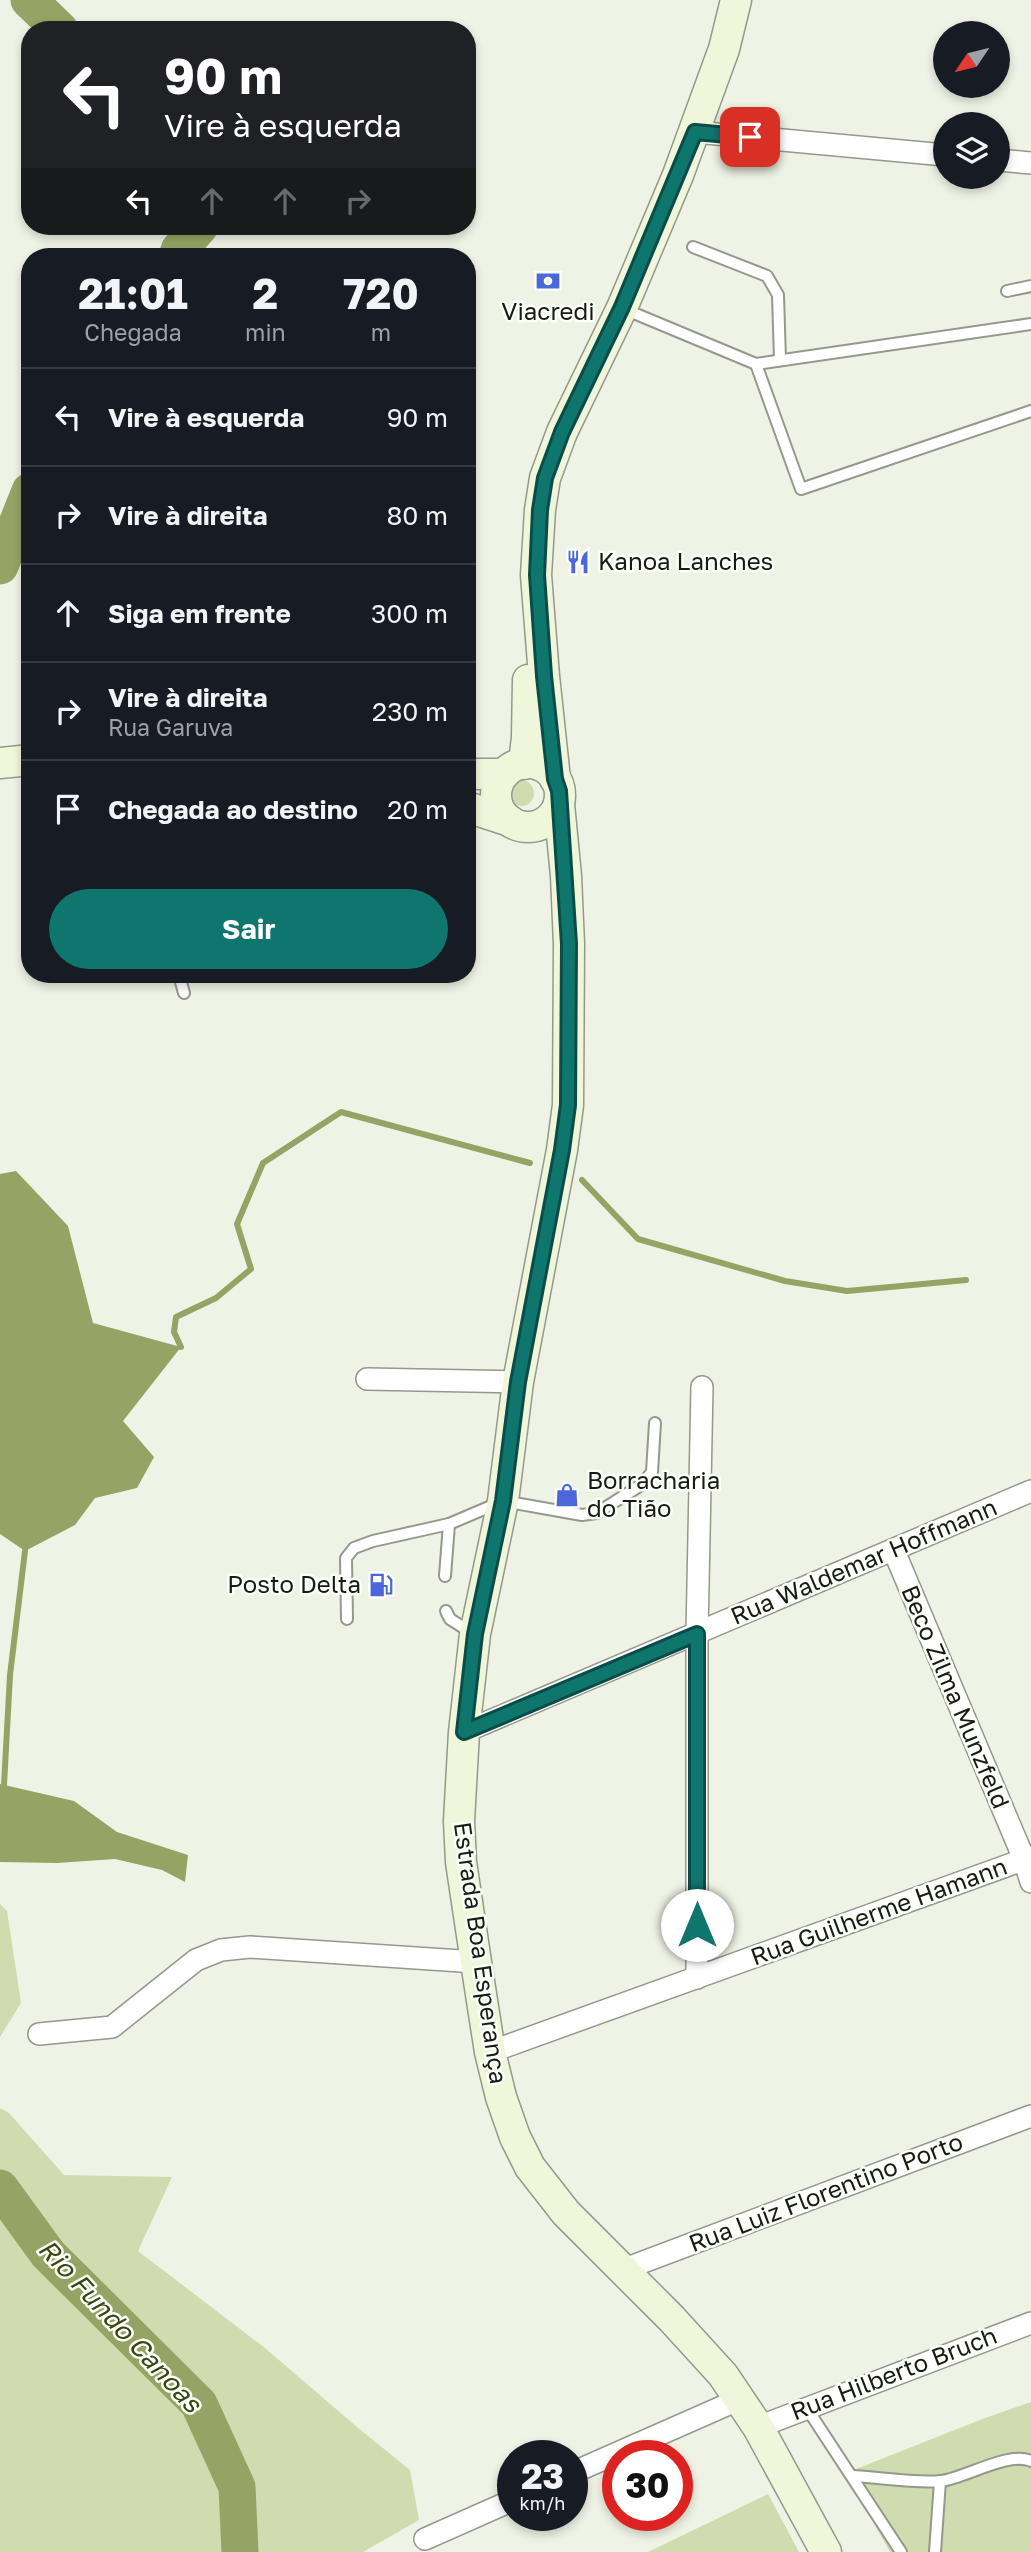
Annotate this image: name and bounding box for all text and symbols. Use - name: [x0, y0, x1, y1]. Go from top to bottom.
- north arrow: [933, 21, 1010, 98]
- map controls: [933, 21, 1010, 189]
- text: 90 m: [164, 46, 282, 105]
- icon: left: [49, 49, 140, 140]
- text: Vire à esquerda: [164, 106, 402, 144]
- pin: [720, 107, 780, 167]
- button: layers: [933, 112, 1010, 189]
- icon: arrive: [731, 118, 769, 156]
- icon: left: [120, 182, 158, 220]
- icon: ahead: [193, 182, 231, 220]
- icon: ahead: [266, 182, 304, 220]
- icon: right: [339, 182, 377, 220]
- bank icon: Viacredi: [534, 267, 562, 295]
- text: 21:01: [78, 268, 188, 318]
- text: 2: [253, 268, 278, 318]
- text: 720: [343, 268, 419, 318]
- place label: Viacredi: [501, 296, 595, 325]
- text: Chegada: [84, 318, 182, 346]
- text: min: [245, 318, 286, 346]
- text: m: [371, 318, 391, 346]
- icon: left: [49, 398, 87, 436]
- text: Vire à esquerda: [108, 402, 304, 433]
- text: 90 m: [387, 402, 448, 433]
- icon: right: [49, 496, 87, 534]
- text: Vire à direita: [108, 500, 268, 531]
- text: 80 m: [387, 500, 448, 531]
- place label: Kanoa Lanches: [598, 546, 773, 575]
- restaurant icon: Kanoa Lanches: [564, 548, 592, 576]
- icon: ahead: [49, 594, 87, 632]
- text: Siga em frente: [108, 598, 291, 629]
- text: 300 m: [371, 598, 448, 629]
- text: Vire à direita: [108, 682, 268, 713]
- icon: right: [49, 692, 87, 730]
- text: 230 m: [372, 696, 448, 727]
- text: Rua Garuva: [108, 713, 233, 741]
- icon: arrive: [49, 790, 87, 828]
- text: Chegada ao destino: [108, 794, 358, 825]
- text: 20 m: [387, 794, 448, 825]
- button: Sair: [49, 889, 448, 969]
- place label: Borracharia do Tião: [587, 1465, 720, 1522]
- shop icon: Borracharia do Tião: [553, 1481, 581, 1509]
- street label: Rua Waldemar Hoffmann: [726, 1491, 1001, 1630]
- place label: Posto Delta: [227, 1569, 361, 1598]
- fuel station icon: Posto Delta: [367, 1571, 395, 1599]
- street label: Beco Zilma Munzfeld: [896, 1580, 1017, 1812]
- street label: Estrada Boa Esperança: [449, 1820, 514, 2086]
- street label: Rua Guilherme Hamann: [746, 1851, 1011, 1971]
- position arrow: [660, 1888, 734, 1962]
- street label: Rua Luiz Florentino Porto: [684, 2126, 966, 2257]
- water label: Rio Fundo Canoas: [32, 2233, 209, 2419]
- street label: Rua Hilberto Bruch: [786, 2320, 1001, 2425]
- speed limit sign: 30: [602, 2440, 693, 2531]
- text: 23: [521, 2455, 564, 2497]
- text: km/h: [520, 2492, 565, 2514]

